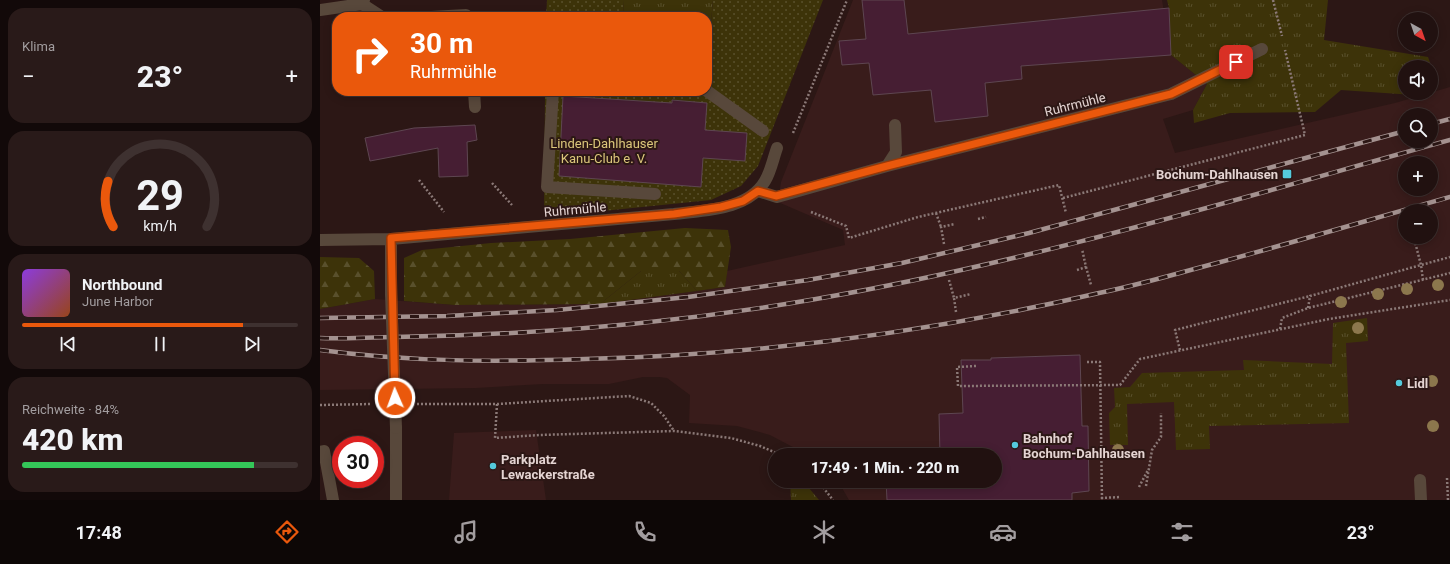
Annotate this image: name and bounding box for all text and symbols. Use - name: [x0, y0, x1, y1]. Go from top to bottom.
- north arrow: [1398, 12, 1438, 52]
- map controls: [1398, 12, 1438, 244]
- text: 30 m: [410, 27, 473, 60]
- icon: right: [344, 28, 396, 80]
- text: Klima: [22, 39, 55, 54]
- pin: [1219, 45, 1253, 79]
- icon: arrive: [1225, 51, 1247, 73]
- text: 23°: [137, 59, 183, 94]
- button: sound: [1398, 60, 1438, 100]
- text: Ruhrmühle: [410, 61, 497, 82]
- text: −: [22, 64, 35, 89]
- text: +: [286, 64, 298, 89]
- street label: Ruhrmühle: [1043, 90, 1107, 119]
- button: search: [1398, 108, 1438, 148]
- park label: Linden-Dahlhauser Kanu-Club e. V.: [550, 136, 658, 166]
- button: +: [1398, 156, 1438, 196]
- place label: Bochum-Dahlhausen: [1156, 167, 1278, 182]
- marker: Bochum-Dahlhausen: [1281, 168, 1293, 180]
- text: 29: [136, 170, 184, 219]
- street label: Ruhrmühle: [543, 199, 607, 220]
- button: −: [1398, 204, 1438, 244]
- text: km/h: [143, 217, 177, 233]
- text: Northbound: [82, 276, 163, 294]
- text: June Harbor: [82, 294, 154, 309]
- icon: previous: [57, 333, 79, 355]
- icon: pause: [149, 333, 171, 355]
- icon: next: [241, 333, 263, 355]
- place label: Lidl: [1407, 376, 1428, 391]
- position arrow: [374, 377, 416, 419]
- marker: Lidl: [1394, 378, 1404, 388]
- text: Reichweite · 84%: [22, 402, 119, 417]
- text: 420 km: [22, 422, 124, 457]
- place label: Bahnhof Bochum-Dahlhausen: [1023, 431, 1145, 461]
- speed limit sign: 30: [332, 436, 384, 488]
- marker: Bahnhof Bochum-Dahlhausen: [1010, 440, 1020, 450]
- place label: Parkplatz Lewackerstraße: [501, 452, 595, 482]
- text: 17:49 · 1 Min. · 220 m: [811, 459, 959, 477]
- marker: Parkplatz Lewackerstraße: [488, 461, 498, 471]
- icon: directions: [273, 518, 301, 546]
- icon: music: [452, 518, 480, 546]
- icon: phone: [631, 518, 659, 546]
- icon: climate: [810, 518, 838, 546]
- icon: car: [989, 518, 1017, 546]
- icon: filters: [1168, 518, 1196, 546]
- text: 17:48: [75, 522, 122, 543]
- text: 23°: [1347, 522, 1374, 543]

